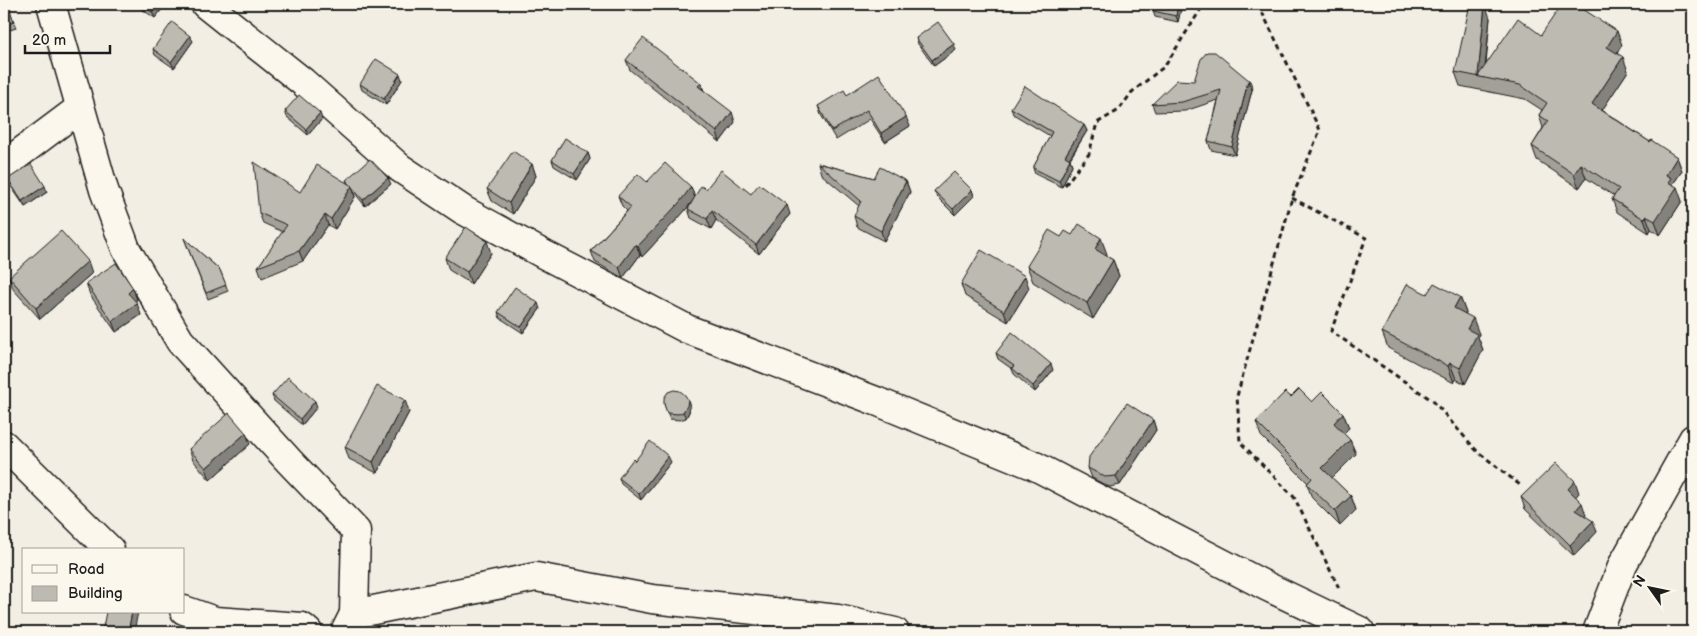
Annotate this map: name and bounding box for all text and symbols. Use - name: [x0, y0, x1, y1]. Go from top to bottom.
- scale bar: [25, 22, 110, 54]
- text: 20 m: [32, 31, 66, 50]
- legend: [22, 548, 185, 614]
- text: Road: [68, 560, 104, 579]
- north arrow: [1624, 564, 1674, 614]
- text: N: [1630, 572, 1650, 590]
- text: Building: [68, 584, 123, 603]

